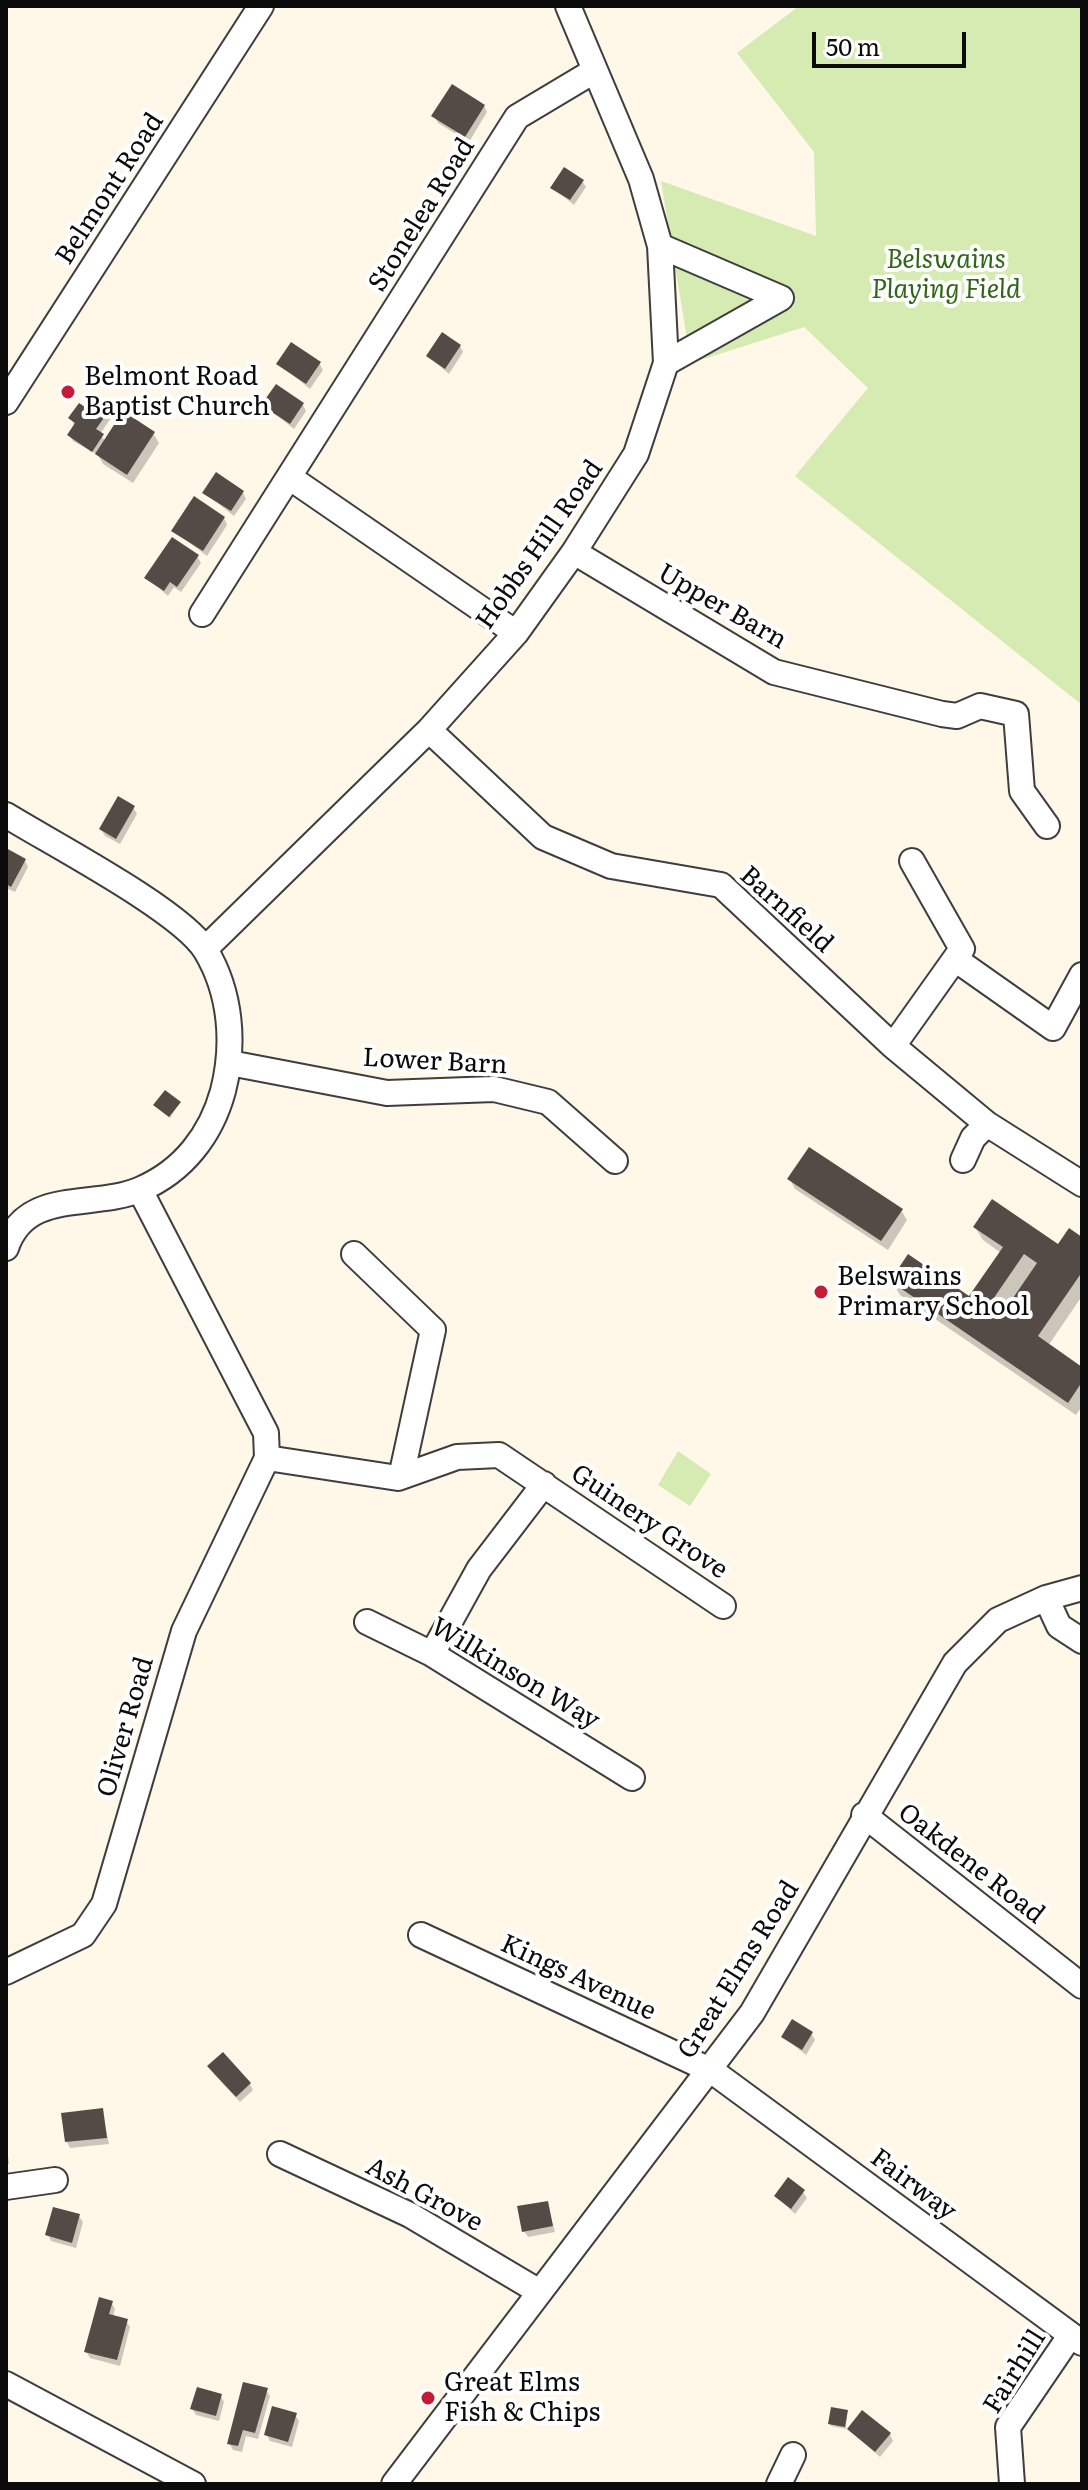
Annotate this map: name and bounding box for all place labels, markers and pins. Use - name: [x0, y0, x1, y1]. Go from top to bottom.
- place label: Belmont Road Baptist Church: [84, 361, 270, 422]
- marker: Belmont Road Baptist Church: [59, 383, 77, 401]
- place label: Belswains Primary School: [837, 1261, 1029, 1322]
- marker: Belswains Primary School: [812, 1283, 830, 1301]
- place label: Great Elms Fish & Chips: [444, 2367, 600, 2428]
- marker: Great Elms Fish & Chips: [419, 2389, 437, 2407]

